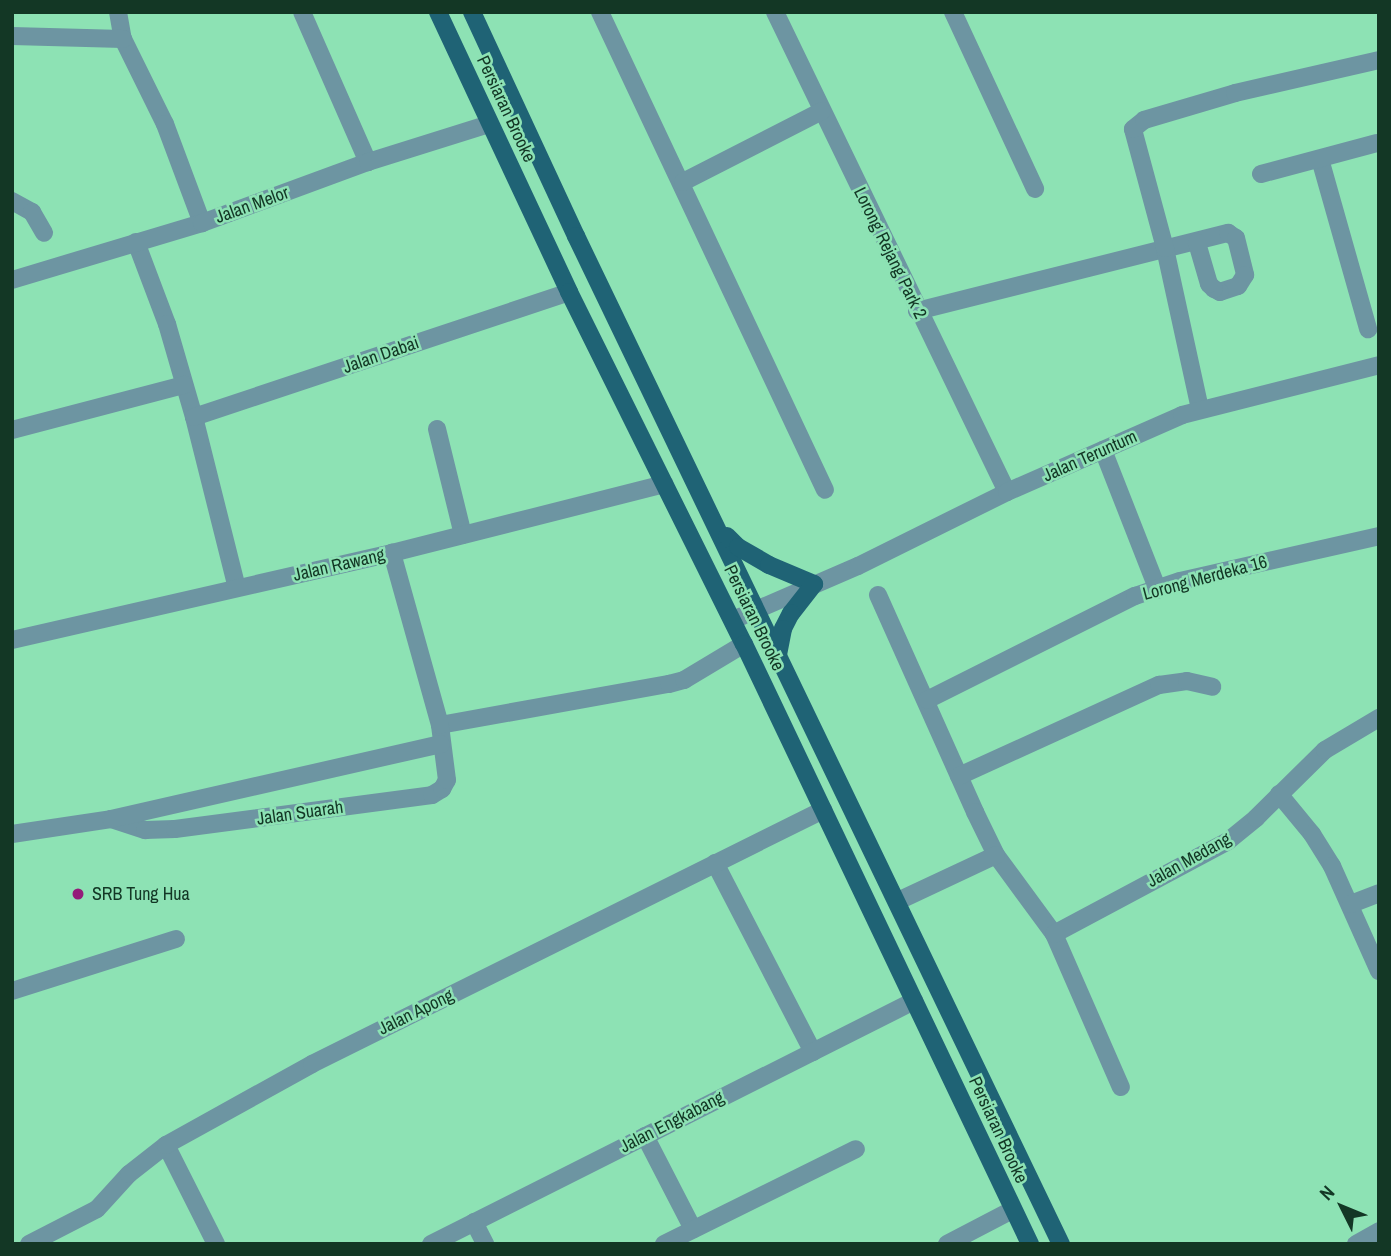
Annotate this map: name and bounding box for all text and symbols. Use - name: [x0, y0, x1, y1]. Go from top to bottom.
- street label: Persiaran Brooke: [472, 52, 540, 166]
- street label: Jalan Melor: [212, 182, 292, 228]
- street label: Lorong Rejang Park 2: [849, 184, 931, 322]
- street label: Jalan Dabai: [340, 332, 422, 378]
- street label: Jalan Teruntum: [1040, 426, 1140, 486]
- street label: Jalan Rawang: [291, 544, 387, 586]
- street label: Lorong Merdeka 16: [1140, 551, 1270, 605]
- street label: Persiaran Brooke: [719, 562, 789, 674]
- street label: Jalan Suarah: [255, 796, 345, 830]
- street label: Jalan Medang: [1143, 828, 1235, 892]
- place label: SRB Tung Hua: [92, 883, 190, 905]
- marker: SRB Tung Hua: [70, 886, 86, 902]
- street label: Jalan Apong: [374, 984, 458, 1040]
- street label: Persiaran Brooke: [964, 1073, 1032, 1187]
- street label: Jalan Engkabang: [616, 1086, 728, 1158]
- north arrow: [1307, 1172, 1377, 1242]
- text: N: [1313, 1180, 1340, 1206]

